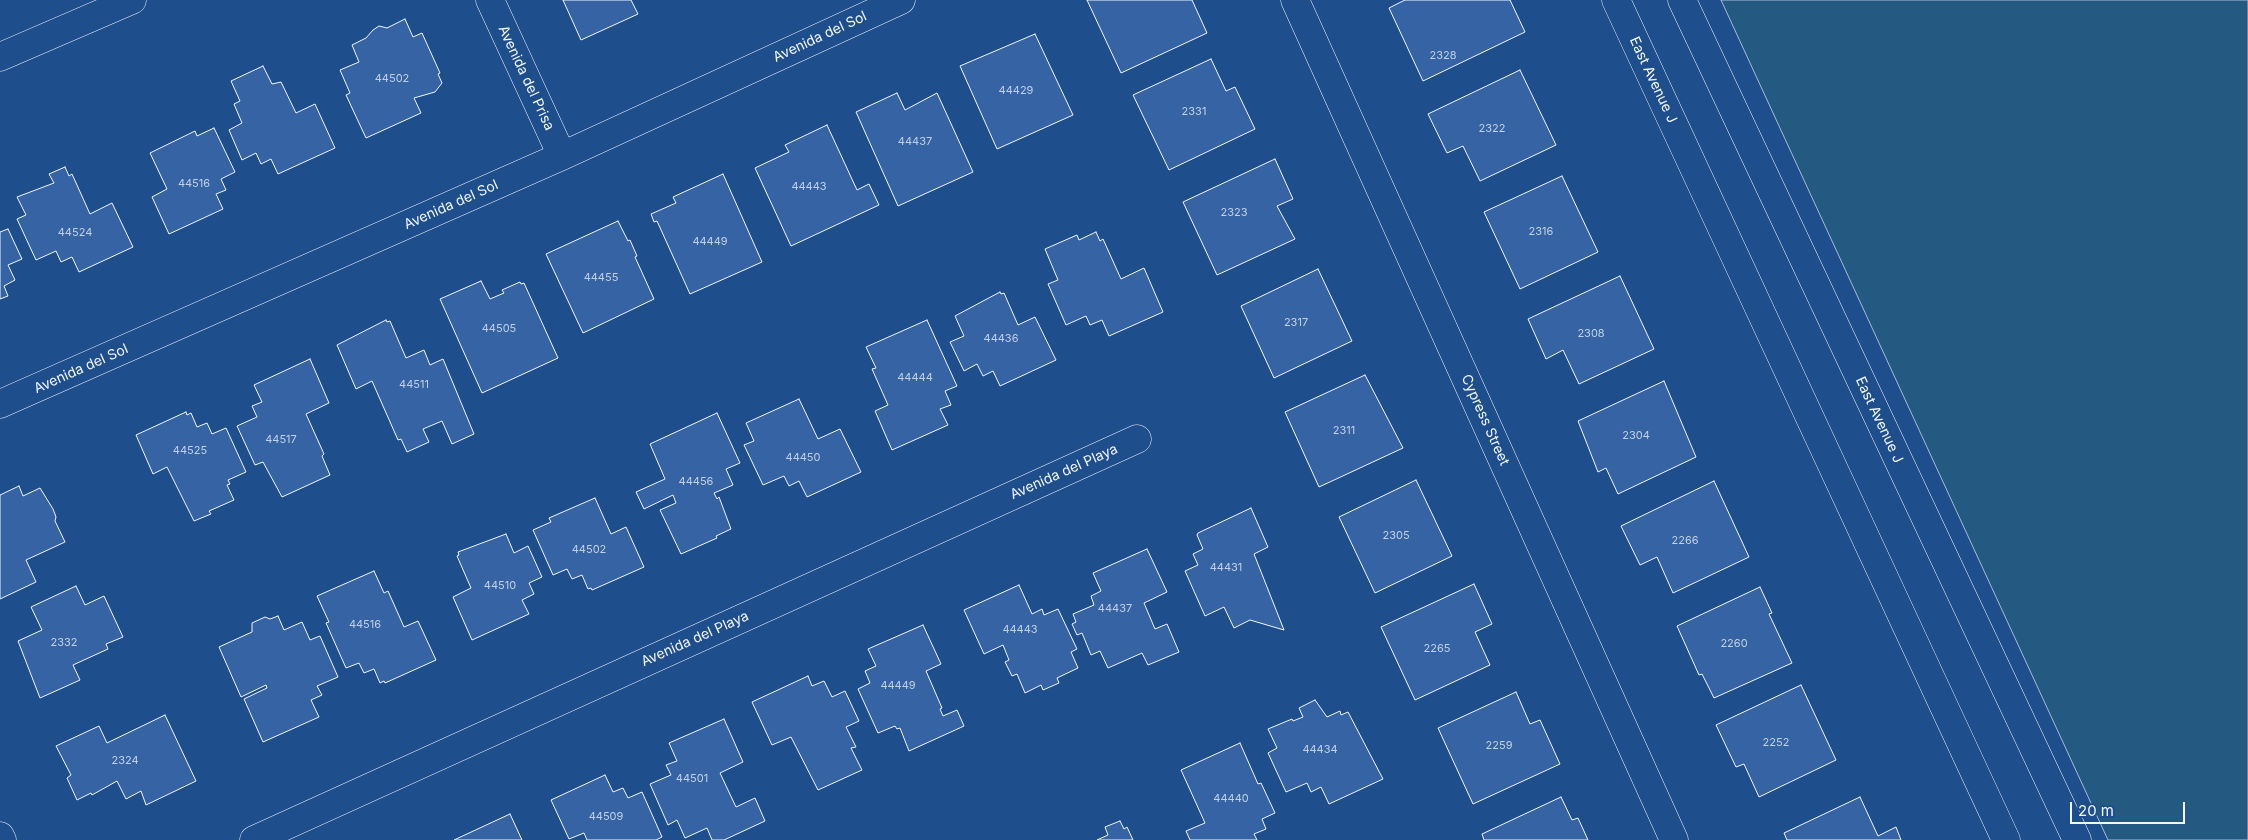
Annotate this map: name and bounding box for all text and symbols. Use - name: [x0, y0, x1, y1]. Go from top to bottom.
- street label: Avenida del Sol: [771, 8, 869, 66]
- street label: Avenida del Prisa: [494, 23, 558, 133]
- street label: East Avenue J: [1626, 34, 1680, 126]
- house number: 2328: [1429, 49, 1457, 63]
- house number: 44502: [375, 72, 409, 86]
- house number: 44429: [999, 84, 1033, 98]
- house number: 2331: [1182, 105, 1206, 119]
- house number: 2322: [1479, 122, 1505, 136]
- house number: 44437: [898, 135, 932, 149]
- house number: 44516: [178, 177, 210, 191]
- street label: Avenida del Sol: [401, 177, 501, 233]
- house number: 44443: [791, 180, 827, 194]
- house number: 2323: [1220, 206, 1248, 220]
- house number: 2316: [1529, 225, 1553, 239]
- house number: 44524: [58, 226, 92, 240]
- house number: 44449: [692, 235, 728, 249]
- house number: 44455: [584, 271, 618, 285]
- house number: 2317: [1284, 316, 1308, 330]
- house number: 44505: [482, 322, 516, 336]
- house number: 2308: [1577, 327, 1605, 341]
- house number: 44436: [984, 332, 1018, 346]
- street label: Avenida del Sol: [31, 341, 131, 397]
- house number: 44444: [897, 371, 933, 385]
- street label: Cypress Street: [1457, 372, 1513, 468]
- street label: East Avenue J: [1852, 374, 1906, 466]
- house number: 44511: [399, 378, 429, 392]
- house number: 2311: [1333, 424, 1355, 438]
- house number: 2304: [1622, 429, 1650, 443]
- house number: 44517: [265, 433, 297, 447]
- street label: Avenida del Playa: [1008, 441, 1120, 503]
- house number: 44525: [173, 444, 207, 458]
- house number: 44450: [786, 451, 820, 465]
- house number: 44456: [679, 475, 713, 489]
- house number: 2305: [1382, 529, 1410, 543]
- house number: 2266: [1671, 534, 1699, 548]
- house number: 44502: [572, 543, 606, 557]
- house number: 44431: [1210, 561, 1242, 575]
- house number: 44510: [484, 579, 516, 593]
- house number: 44437: [1098, 602, 1132, 616]
- street label: Avenida del Playa: [639, 608, 751, 670]
- house number: 44516: [349, 618, 381, 632]
- house number: 44443: [1002, 623, 1038, 637]
- house number: 2332: [50, 636, 78, 650]
- house number: 2260: [1720, 637, 1748, 651]
- house number: 2265: [1424, 642, 1450, 656]
- house number: 44449: [880, 679, 916, 693]
- house number: 2252: [1763, 736, 1789, 750]
- house number: 2259: [1486, 739, 1512, 753]
- house number: 44434: [1302, 743, 1338, 757]
- house number: 2324: [111, 754, 139, 768]
- house number: 44501: [676, 772, 708, 786]
- house number: 44440: [1213, 792, 1249, 806]
- scale bar: [2073, 792, 2188, 824]
- text: 20 m: [2078, 801, 2114, 820]
- house number: 44509: [589, 810, 623, 824]

